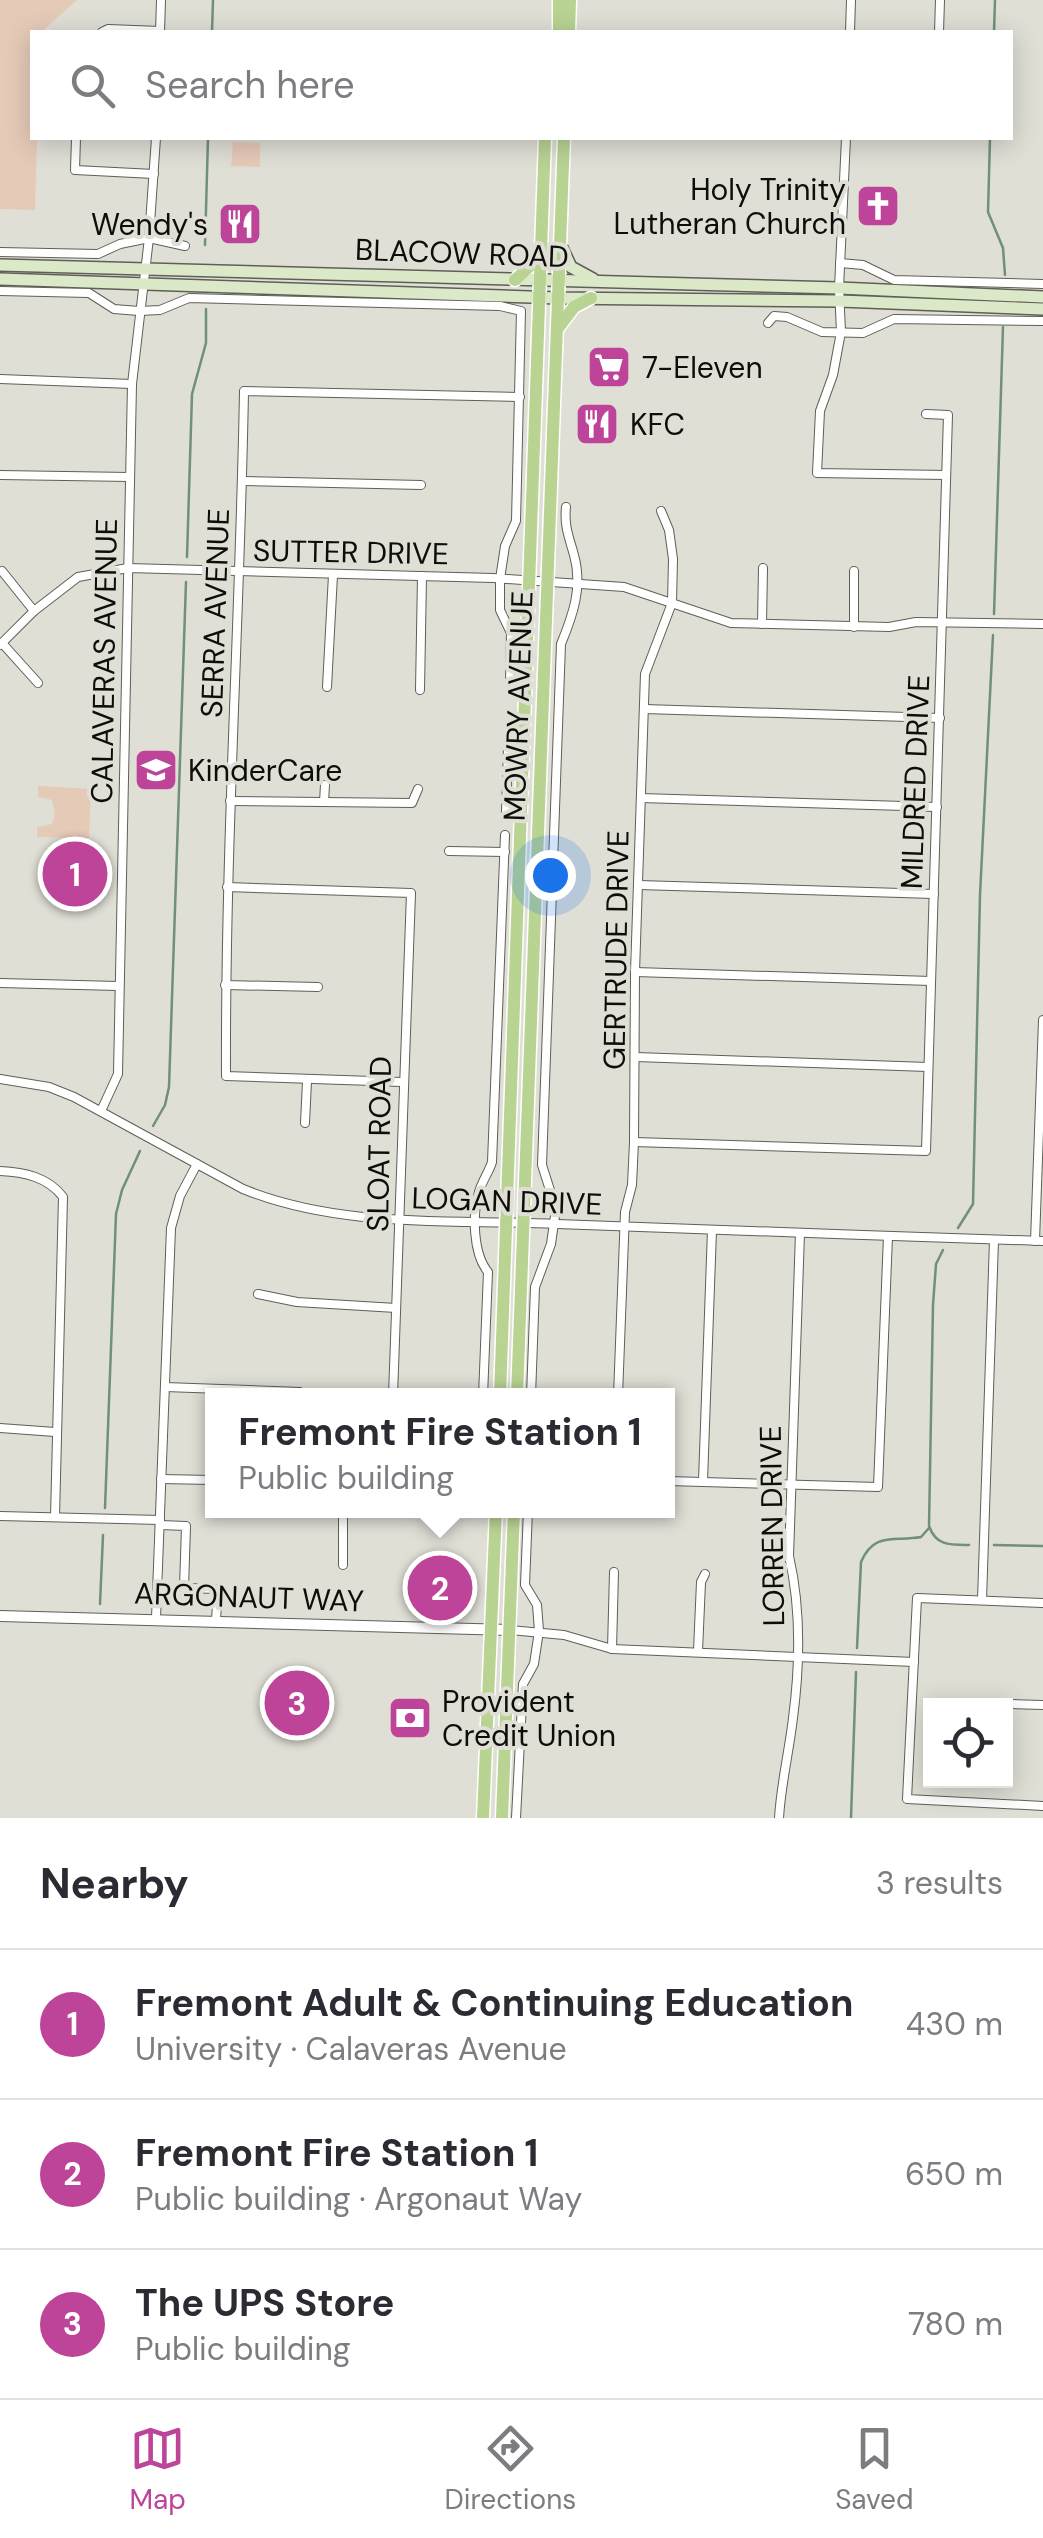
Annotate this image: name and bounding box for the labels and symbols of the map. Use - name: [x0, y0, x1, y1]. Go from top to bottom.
- place label: Holy Trinity Lutheran Church: [613, 170, 846, 243]
- church icon: Holy Trinity Lutheran Church: [855, 183, 901, 229]
- restaurant icon: Wendy's: [217, 201, 263, 247]
- place label: Wendy's: [91, 205, 208, 244]
- street label: BLACOW ROAD: [355, 230, 569, 276]
- supermarket icon: 7-Eleven: [586, 344, 632, 390]
- place label: 7-Eleven: [642, 348, 763, 387]
- restaurant icon: KFC: [574, 401, 620, 447]
- place label: KFC: [630, 405, 685, 444]
- street label: SERRA AVENUE: [192, 508, 238, 718]
- street label: CALAVERAS AVENUE: [82, 518, 126, 804]
- street label: SUTTER DRIVE: [253, 531, 449, 573]
- street label: MOWRY AVENUE: [494, 590, 542, 822]
- street label: MILDRED DRIVE: [892, 674, 938, 890]
- school or university icon: KinderCare: [133, 747, 179, 793]
- place label: KinderCare: [188, 751, 342, 790]
- street label: GERTRUDE DRIVE: [594, 830, 638, 1070]
- pin: 1: [42, 836, 108, 912]
- your location: [525, 850, 576, 901]
- street label: SLOAT ROAD: [358, 1056, 400, 1232]
- street label: LOGAN DRIVE: [411, 1178, 603, 1224]
- street label: LORREN DRIVE: [751, 1425, 793, 1627]
- pin: 2: [408, 1550, 472, 1626]
- street label: ARGONAUT WAY: [133, 1573, 365, 1621]
- pin: 3: [264, 1666, 330, 1740]
- place label: Provident Credit Union: [442, 1682, 616, 1755]
- bank icon: Provident Credit Union: [387, 1695, 433, 1741]

